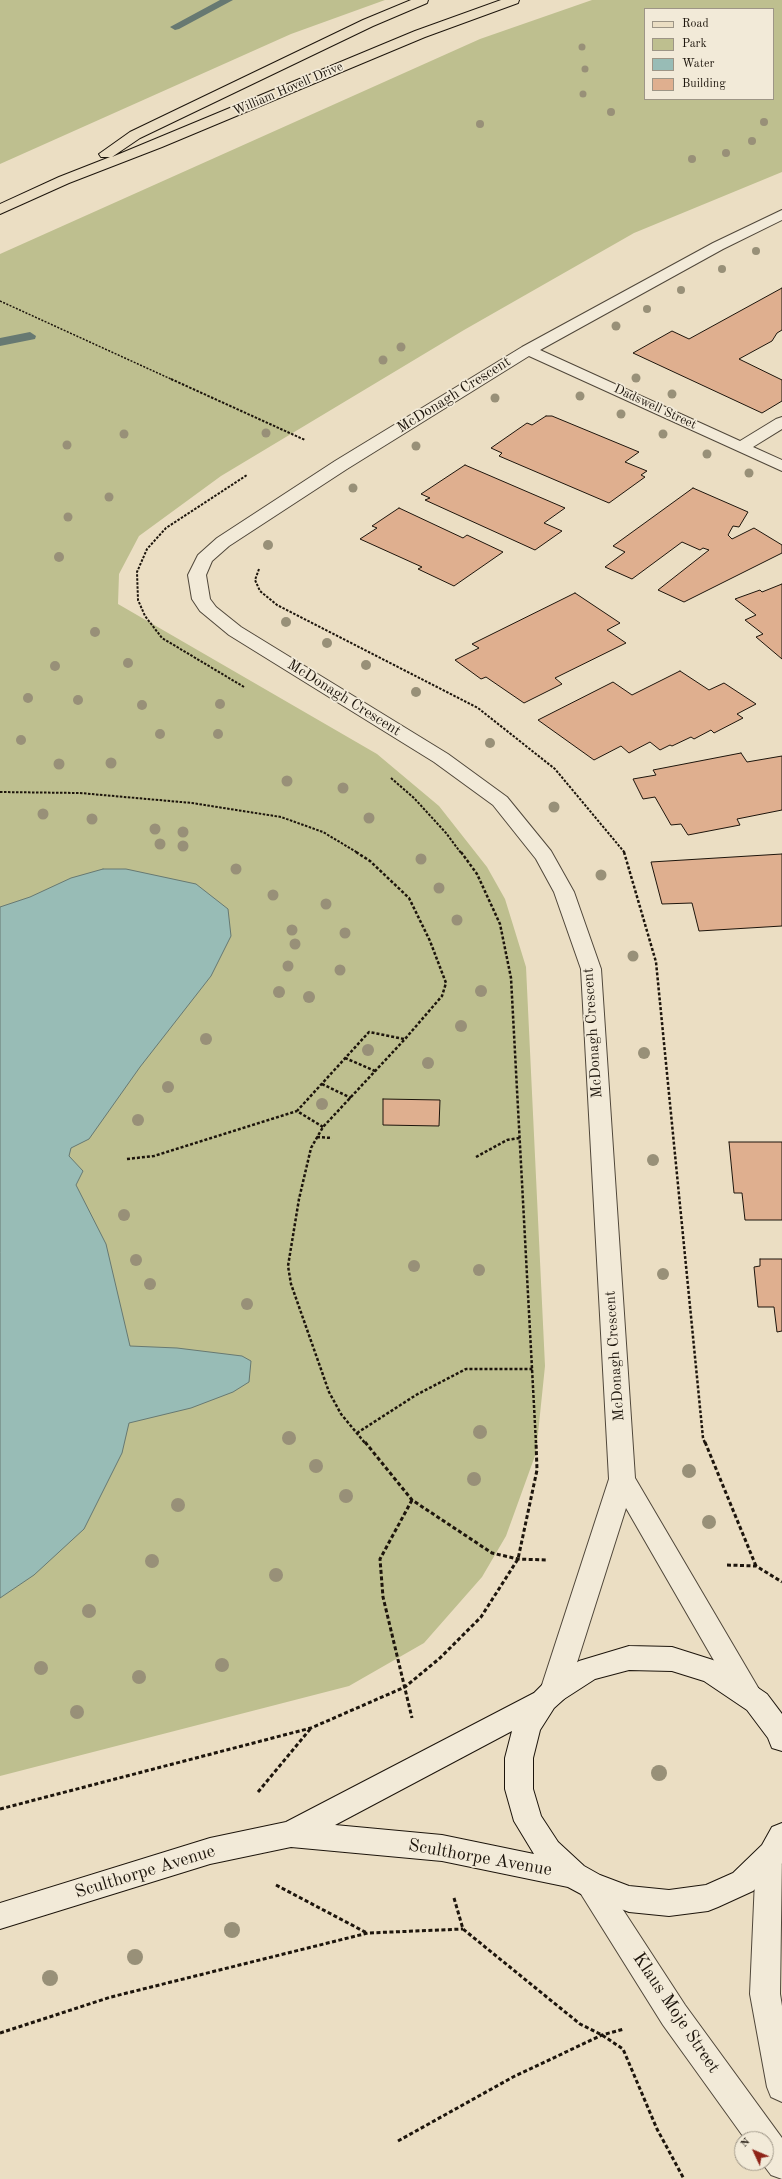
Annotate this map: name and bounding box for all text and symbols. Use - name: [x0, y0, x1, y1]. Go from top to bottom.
- legend: [644, 8, 774, 100]
- text: Road: [682, 18, 709, 30]
- text: Park: [682, 38, 707, 50]
- text: Water: [682, 58, 714, 70]
- street label: William Hovell Drive: [231, 59, 345, 119]
- text: Building: [682, 78, 726, 90]
- street label: McDonagh Crescent: [394, 353, 514, 437]
- street label: Dadswell Street: [611, 381, 699, 433]
- street label: McDonagh Crescent: [284, 656, 404, 740]
- street label: McDonagh Crescent: [579, 967, 607, 1099]
- street label: McDonagh Crescent: [601, 1290, 629, 1422]
- street label: Sculthorpe Avenue: [406, 1835, 554, 1881]
- street label: Sculthorpe Avenue: [72, 1840, 218, 1904]
- street label: Klaus Moje Street: [628, 1949, 724, 2077]
- north arrow: [734, 2131, 774, 2171]
- text: N: [739, 2136, 753, 2150]

